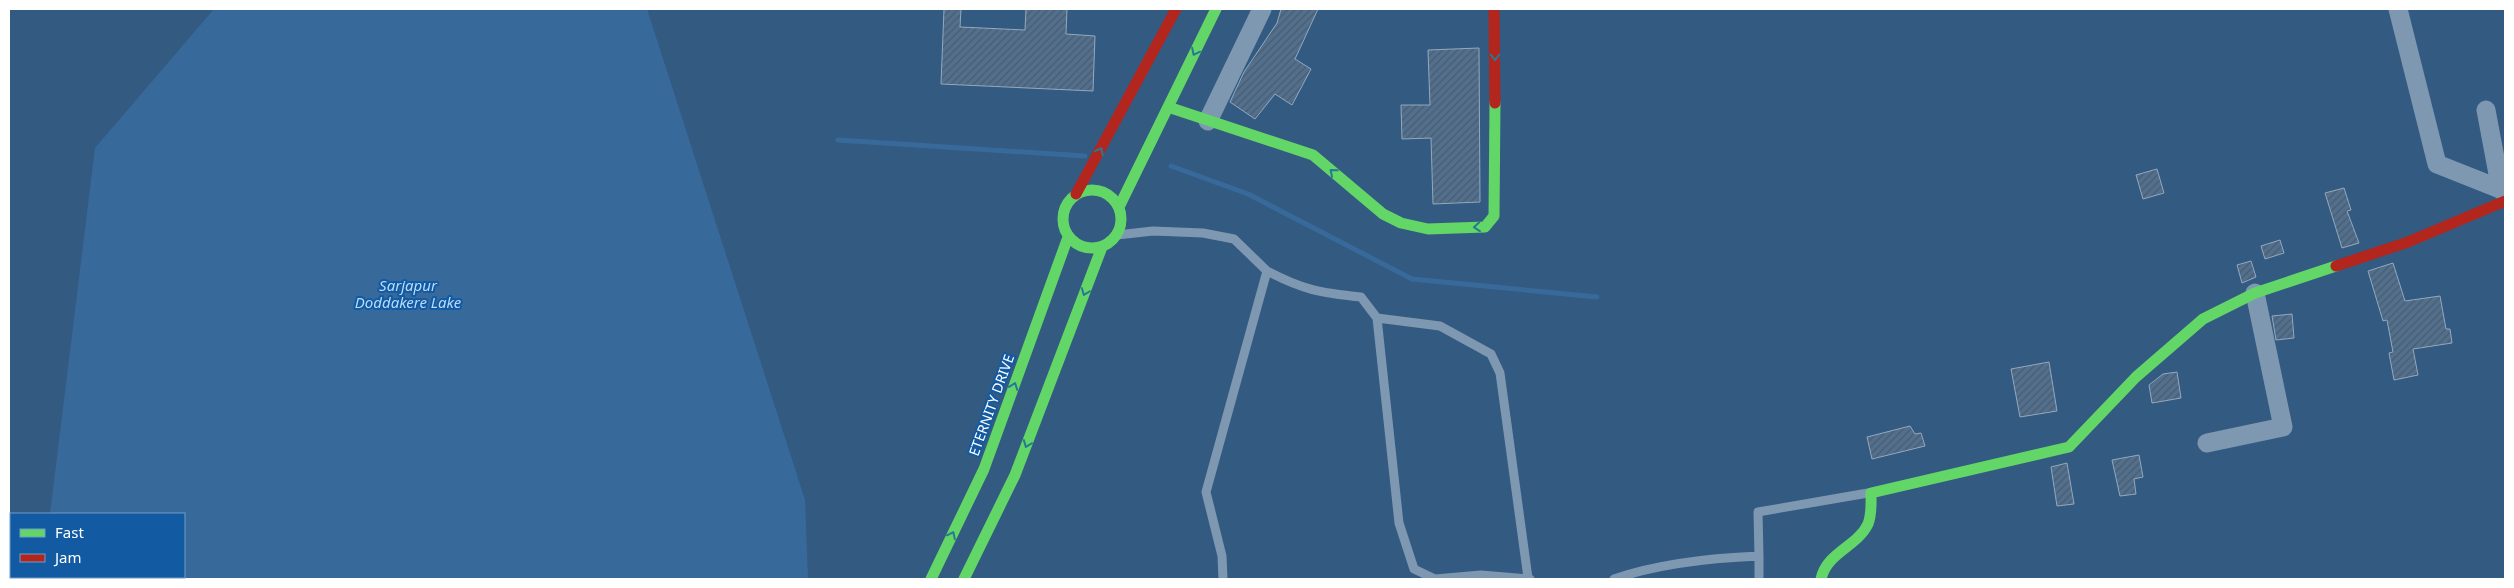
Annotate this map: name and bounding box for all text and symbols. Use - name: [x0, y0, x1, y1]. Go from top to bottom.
- one-way arrow: [1191, 47, 1201, 56]
- one-way arrow: [1490, 54, 1500, 62]
- one-way arrow: [1093, 147, 1103, 156]
- one-way arrow: [1330, 169, 1339, 178]
- one-way arrow: [1473, 221, 1481, 232]
- water label: Sarjapur Doddakere Lake: [355, 275, 462, 312]
- one-way arrow: [1081, 288, 1091, 296]
- street label: ETERNITY DRIVE: [964, 352, 1018, 458]
- one-way arrow: [1008, 382, 1018, 390]
- one-way arrow: [1023, 439, 1033, 448]
- legend: [10, 513, 185, 578]
- text: Fast: [55, 522, 84, 542]
- one-way arrow: [946, 532, 956, 541]
- text: Jam: [53, 547, 82, 567]

